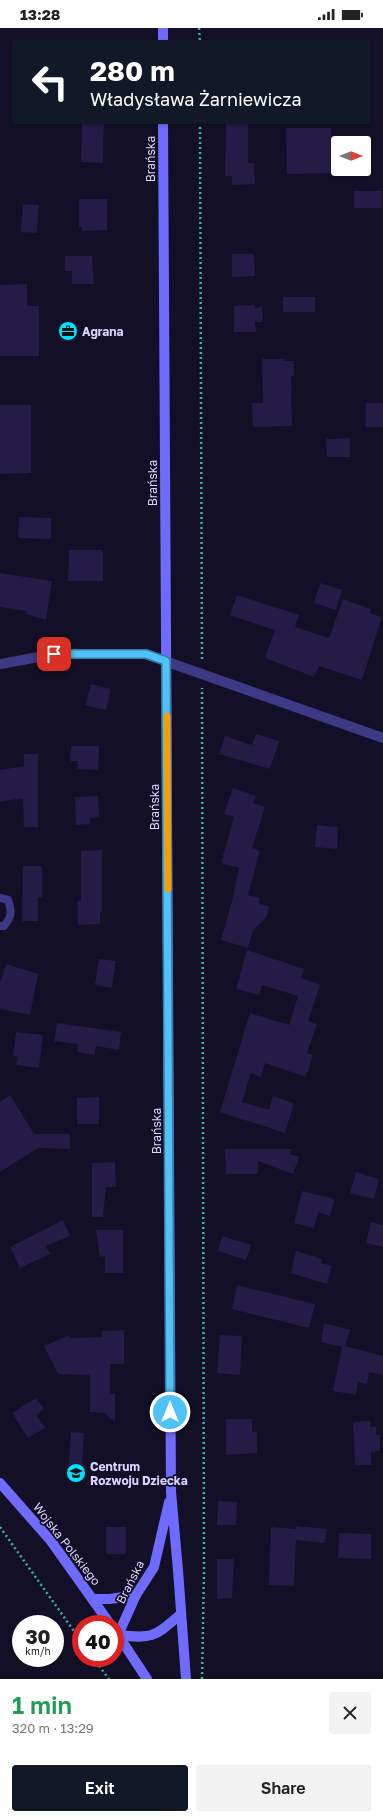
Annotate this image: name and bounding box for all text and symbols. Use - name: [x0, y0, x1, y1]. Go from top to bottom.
- text: 13:28: [20, 5, 60, 23]
- text: 280 m: [90, 54, 175, 87]
- icon: left: [24, 56, 76, 108]
- text: Władysława Żarniewicza: [90, 88, 302, 110]
- street label: Brańska: [143, 136, 158, 182]
- north arrow: [331, 136, 371, 176]
- map controls: [331, 136, 371, 176]
- office icon: Agrana: [57, 320, 79, 342]
- place label: Agrana: [82, 324, 124, 339]
- street label: Brańska: [145, 460, 160, 506]
- pin: [37, 637, 71, 671]
- icon: arrive: [43, 643, 65, 665]
- street label: Brańska: [147, 784, 162, 830]
- street label: Brańska: [149, 1108, 164, 1154]
- position arrow: [149, 1391, 191, 1433]
- place label: Centrum Rozwoju Dziecka: [90, 1459, 188, 1488]
- school or university icon: Centrum Rozwoju Dziecka: [65, 1462, 87, 1484]
- street label: Wojska Polskiego: [30, 1500, 104, 1588]
- street label: Brańska: [113, 1558, 147, 1606]
- speed limit sign: 40: [72, 1615, 124, 1667]
- text: 30: [25, 1624, 51, 1648]
- text: km/h: [25, 1645, 51, 1657]
- text: 1 min: [12, 1690, 72, 1719]
- button: close: [329, 1692, 371, 1734]
- text: 320 m · 13:29: [12, 1720, 94, 1736]
- button: Exit: [12, 1765, 188, 1811]
- button: Share: [196, 1765, 371, 1811]

